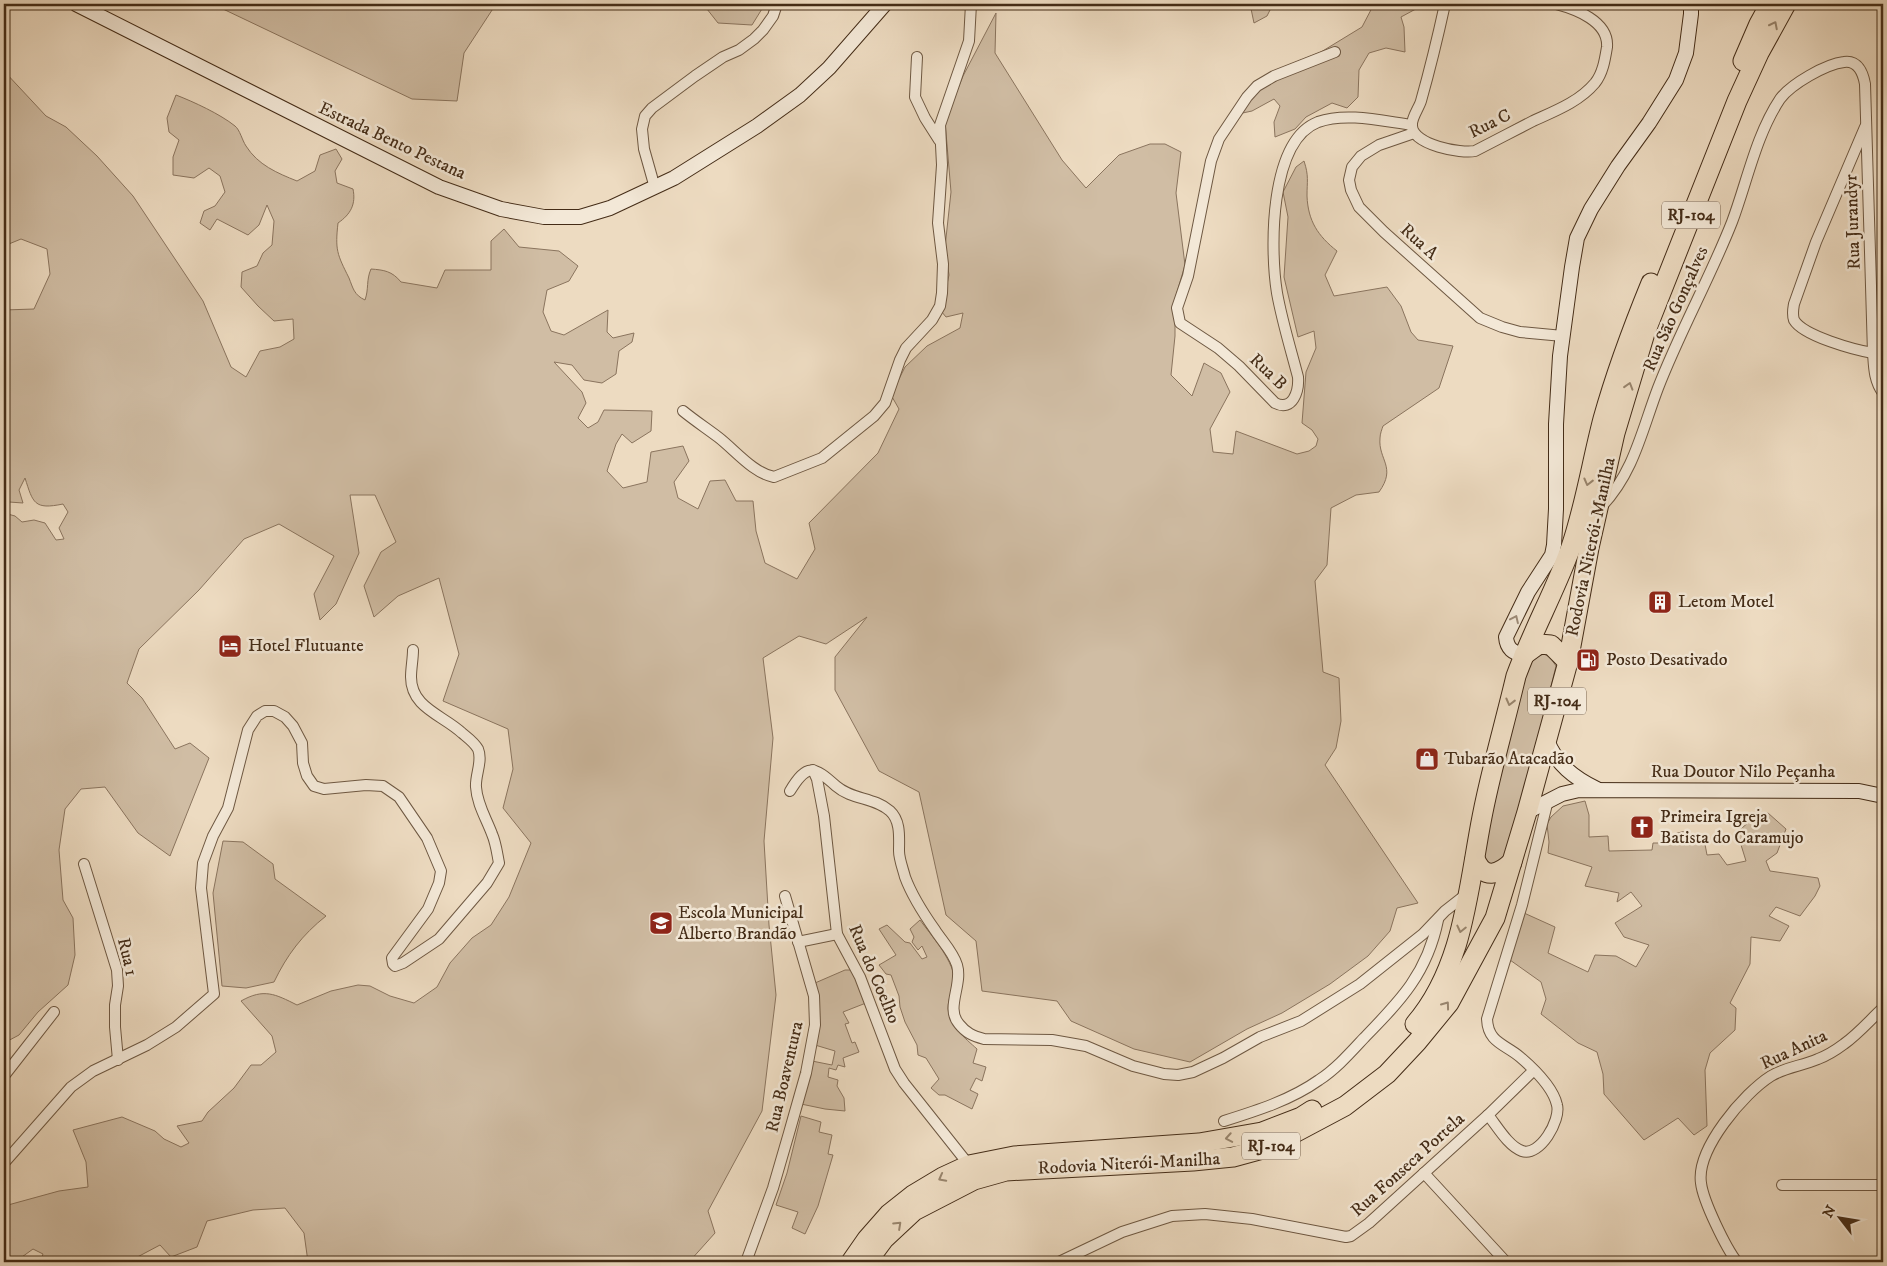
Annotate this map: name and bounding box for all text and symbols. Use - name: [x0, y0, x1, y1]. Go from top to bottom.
- one-way arrow: [1768, 21, 1778, 30]
- street label: Estrada Bento Pestana: [315, 97, 469, 185]
- street label: Rua C: [1465, 104, 1515, 144]
- street label: Rua Jurandyr: [1840, 174, 1866, 270]
- road number: RJ-104: [1662, 202, 1720, 228]
- street label: Rua A: [1395, 219, 1443, 265]
- street label: Rua São Gonçalves: [1639, 243, 1713, 375]
- street label: Rua B: [1245, 349, 1291, 395]
- one-way arrow: [1624, 383, 1634, 391]
- street label: Rodovia Niterói-Manilha: [1561, 455, 1621, 639]
- one-way arrow: [1583, 477, 1594, 486]
- building icon: Letom Motel: [1647, 589, 1673, 615]
- place label: Letom Motel: [1678, 591, 1774, 613]
- one-way arrow: [1509, 615, 1519, 624]
- hotel icon: Hotel Flutuante: [217, 633, 243, 659]
- place label: Hotel Flutuante: [248, 635, 364, 657]
- fuel station icon: Posto Desativado: [1575, 647, 1601, 673]
- place label: Posto Desativado: [1606, 649, 1728, 671]
- road number: RJ-104: [1528, 688, 1586, 714]
- one-way arrow: [1505, 697, 1516, 706]
- shop icon: Tubarão Atacadão: [1414, 746, 1440, 772]
- place label: Tubarão Atacadão: [1444, 748, 1574, 770]
- street label: Rua Doutor Nilo Peçanha: [1651, 761, 1836, 783]
- place label: Primeira Igreja Batista do Caramujo: [1660, 806, 1804, 849]
- church icon: Primeira Igreja Batista do Caramujo: [1629, 814, 1655, 840]
- place label: Escola Municipal Alberto Brandão: [678, 902, 804, 945]
- school or university icon: Escola Municipal Alberto Brandão: [648, 910, 674, 936]
- street label: Rua do Coelho: [843, 921, 905, 1027]
- one-way arrow: [1456, 924, 1467, 933]
- street label: Rua 1: [112, 936, 142, 978]
- one-way arrow: [1441, 1002, 1449, 1011]
- street label: Rua Boaventura: [762, 1019, 809, 1135]
- street label: Rua Anita: [1757, 1025, 1831, 1075]
- street label: Rua Fonseca Portela: [1347, 1108, 1470, 1222]
- road number: RJ-104: [1242, 1132, 1300, 1160]
- one-way arrow: [1224, 1133, 1233, 1143]
- street label: Rodovia Niterói-Manilha: [1037, 1148, 1221, 1180]
- one-way arrow: [938, 1172, 947, 1182]
- north arrow: [1814, 1194, 1864, 1244]
- text: N: [1819, 1202, 1841, 1221]
- one-way arrow: [893, 1222, 902, 1231]

